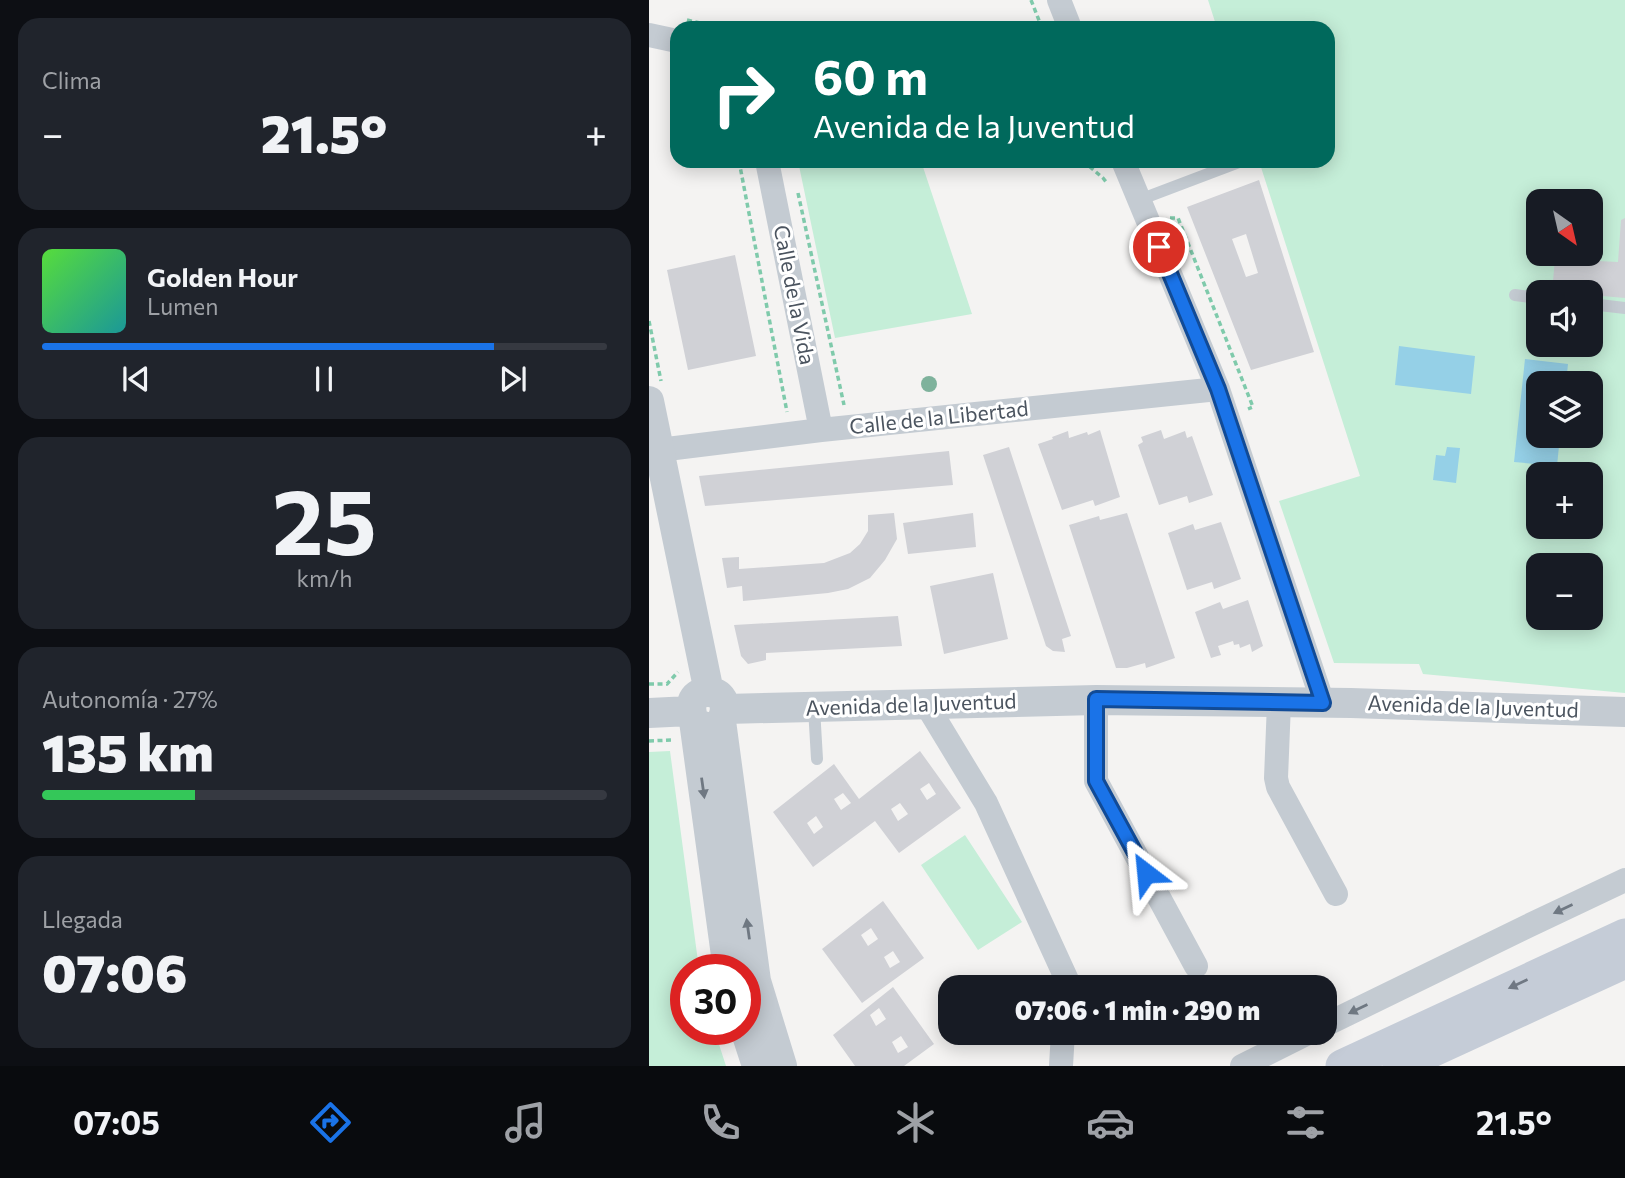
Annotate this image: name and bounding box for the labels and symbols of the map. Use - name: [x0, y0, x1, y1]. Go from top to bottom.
- north arrow: [1526, 189, 1603, 266]
- pin: [1129, 217, 1189, 277]
- street label: Calle de la Vida: [770, 223, 821, 367]
- street label: Calle de la Libertad: [848, 395, 1030, 438]
- street label: Avenida de la Juventud: [805, 687, 1017, 720]
- street label: Avenida de la Juventud: [1367, 689, 1579, 722]
- one-way arrow: [698, 777, 709, 799]
- position arrow: [1109, 836, 1183, 910]
- one-way arrow: [1553, 903, 1573, 915]
- one-way arrow: [743, 918, 754, 940]
- speed limit sign: 30: [670, 954, 761, 1045]
- one-way arrow: [1508, 978, 1528, 990]
- one-way arrow: [1348, 1003, 1368, 1014]

